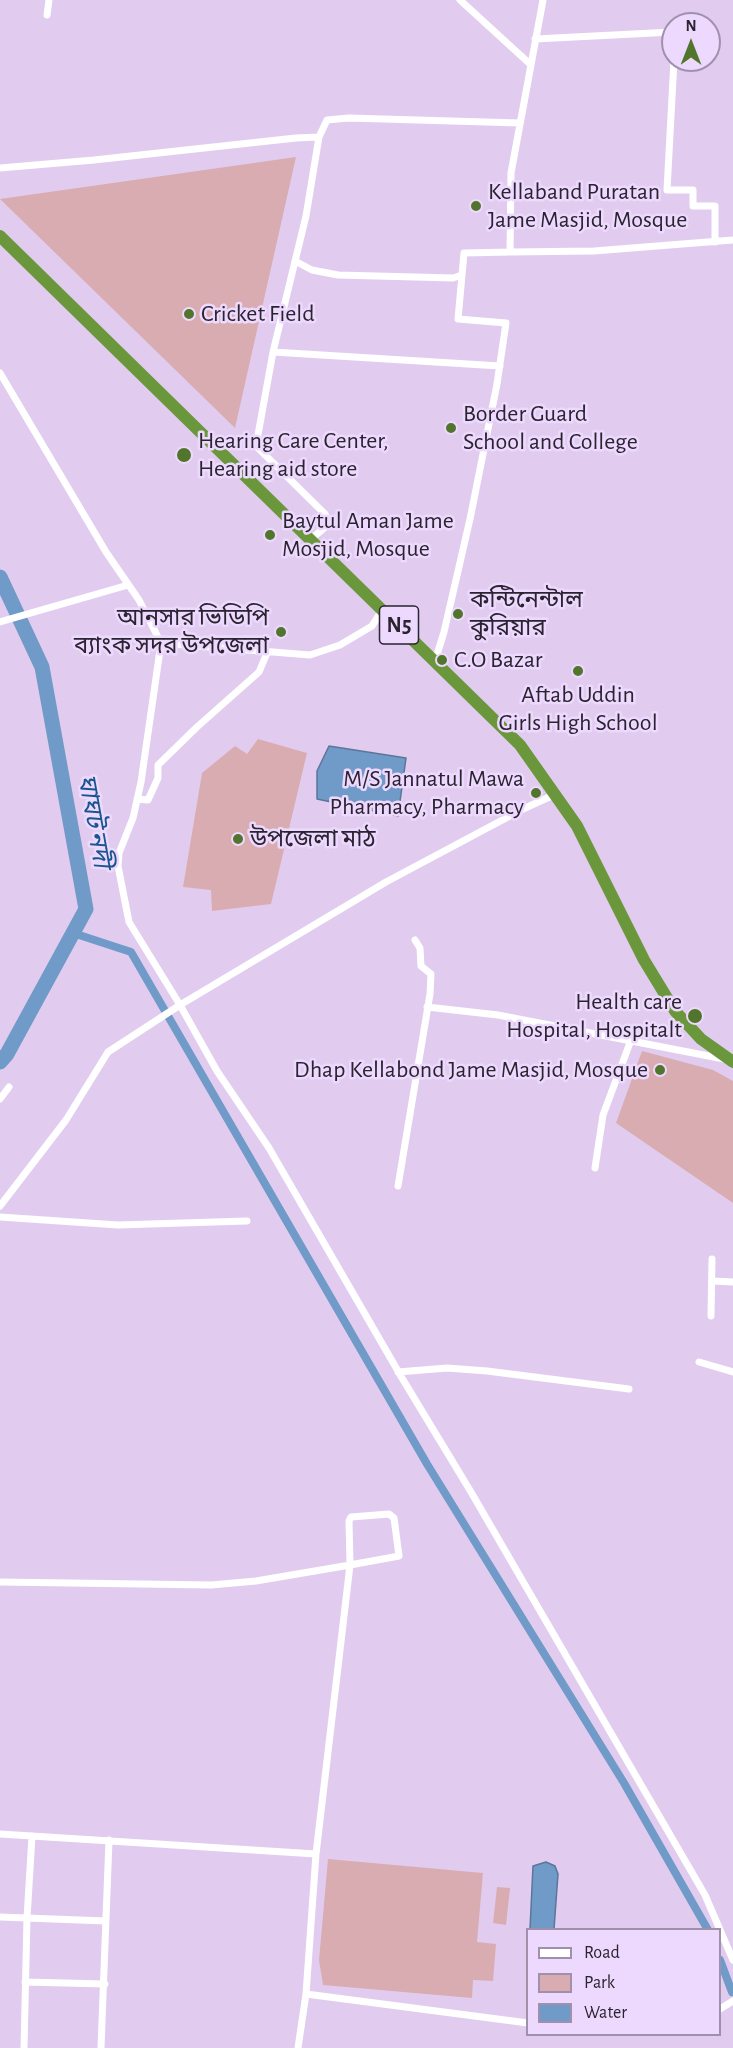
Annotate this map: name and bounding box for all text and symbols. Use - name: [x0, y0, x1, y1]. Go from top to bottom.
- north arrow: [661, 12, 721, 72]
- text: N: [685, 18, 697, 34]
- place label: Kellaband Puratan Jame Masjid, Mosque: [488, 178, 687, 234]
- marker: Kellaband Puratan Jame Masjid, Mosque: [469, 199, 483, 213]
- place label: Cricket Field: [201, 300, 315, 328]
- marker: Cricket Field: [182, 307, 196, 321]
- place label: Border Guard School and College: [463, 400, 638, 456]
- marker: Border Guard School and College: [444, 421, 458, 435]
- place label: Hearing Care Center, Hearing aid store: [198, 427, 389, 483]
- marker: Hearing Care Center, Hearing aid store: [175, 446, 193, 464]
- place label: Baytul Aman Jame Mosjid, Mosque: [282, 507, 454, 563]
- marker: Baytul Aman Jame Mosjid, Mosque: [263, 528, 277, 542]
- place label: কন্টিনেন্টাল কুরিয়ার: [470, 586, 583, 642]
- place label: আনসার ভিডিপি ব্যাংক সদর উপজেলা: [74, 604, 269, 660]
- road number: N5: [380, 606, 418, 644]
- marker: কন্টিনেন্টাল কুরিয়ার: [451, 607, 465, 621]
- marker: আনসার ভিডিপি ব্যাংক সদর উপজেলা: [274, 625, 288, 639]
- place label: C.O Bazar: [454, 646, 543, 674]
- marker: C.O Bazar: [435, 653, 449, 667]
- marker: Aftab Uddin Girls High School: [571, 664, 585, 678]
- place label: Aftab Uddin Girls High School: [498, 681, 658, 737]
- place label: M/S Jannatul Mawa Pharmacy, Pharmacy: [330, 765, 524, 821]
- water label: ঘাঘট নদী: [70, 772, 118, 870]
- marker: M/S Jannatul Mawa Pharmacy, Pharmacy: [529, 786, 543, 800]
- place label: উপজেলা মাঠ: [250, 825, 376, 853]
- marker: উপজেলা মাঠ: [231, 832, 245, 846]
- place label: Health care Hospital, Hospitalt: [506, 988, 682, 1044]
- marker: Health care Hospital, Hospitalt: [686, 1007, 704, 1025]
- place label: Dhap Kellabond Jame Masjid, Mosque: [294, 1056, 648, 1084]
- marker: Dhap Kellabond Jame Masjid, Mosque: [653, 1063, 667, 1077]
- legend: [526, 1928, 721, 2036]
- text: Road: [584, 1944, 620, 1962]
- text: Park: [584, 1974, 615, 1992]
- text: Water: [584, 2004, 627, 2022]

